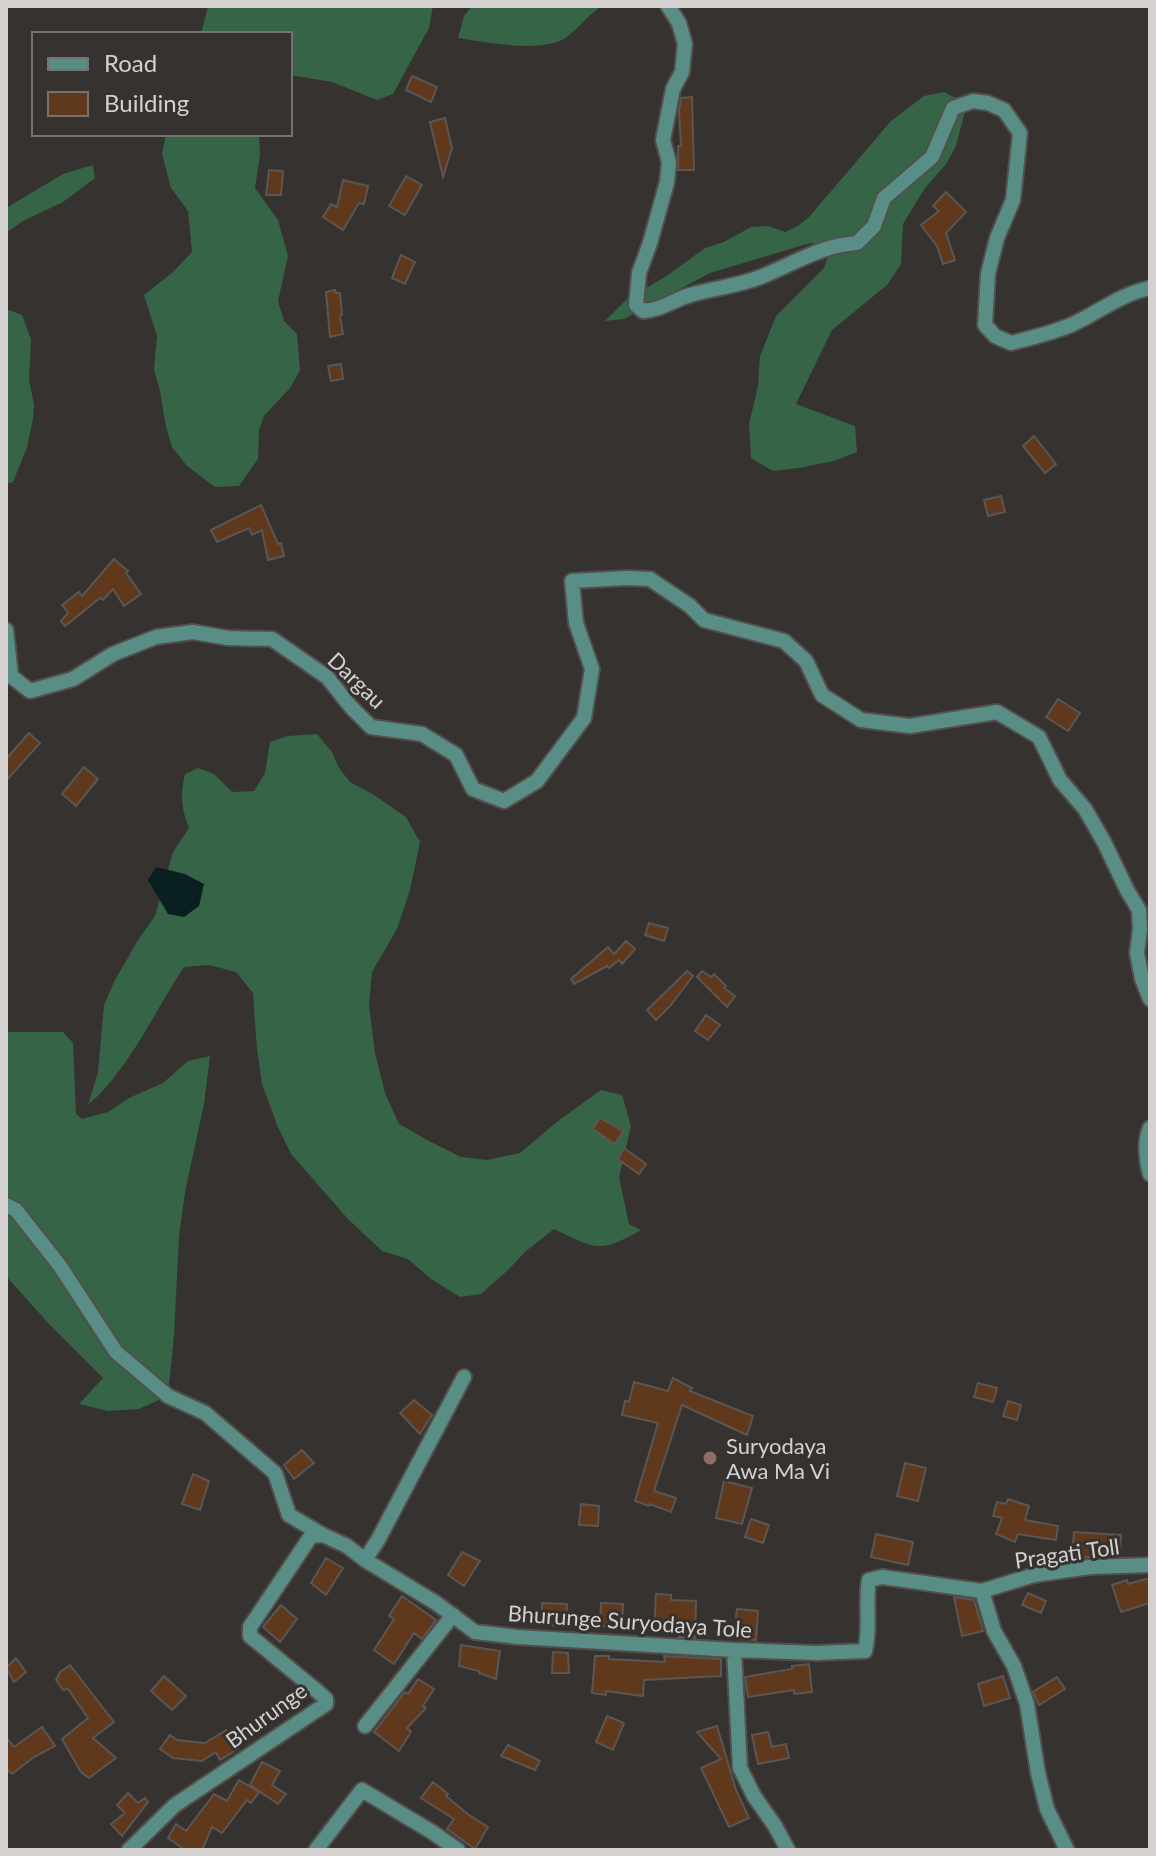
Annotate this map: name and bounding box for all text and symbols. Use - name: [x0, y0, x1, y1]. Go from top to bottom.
- legend: [32, 32, 292, 136]
- text: Road: [104, 48, 157, 77]
- text: Building: [104, 88, 189, 117]
- street label: Dargau: [323, 646, 391, 714]
- place label: Suryodaya Awa Ma Vi: [726, 1432, 830, 1484]
- marker: Suryodaya Awa Ma Vi: [701, 1449, 719, 1467]
- street label: Pragati Toll: [1013, 1532, 1121, 1574]
- street label: Bhurunge Suryodaya Tole: [507, 1599, 753, 1643]
- street label: Bhurunge: [220, 1676, 312, 1754]

